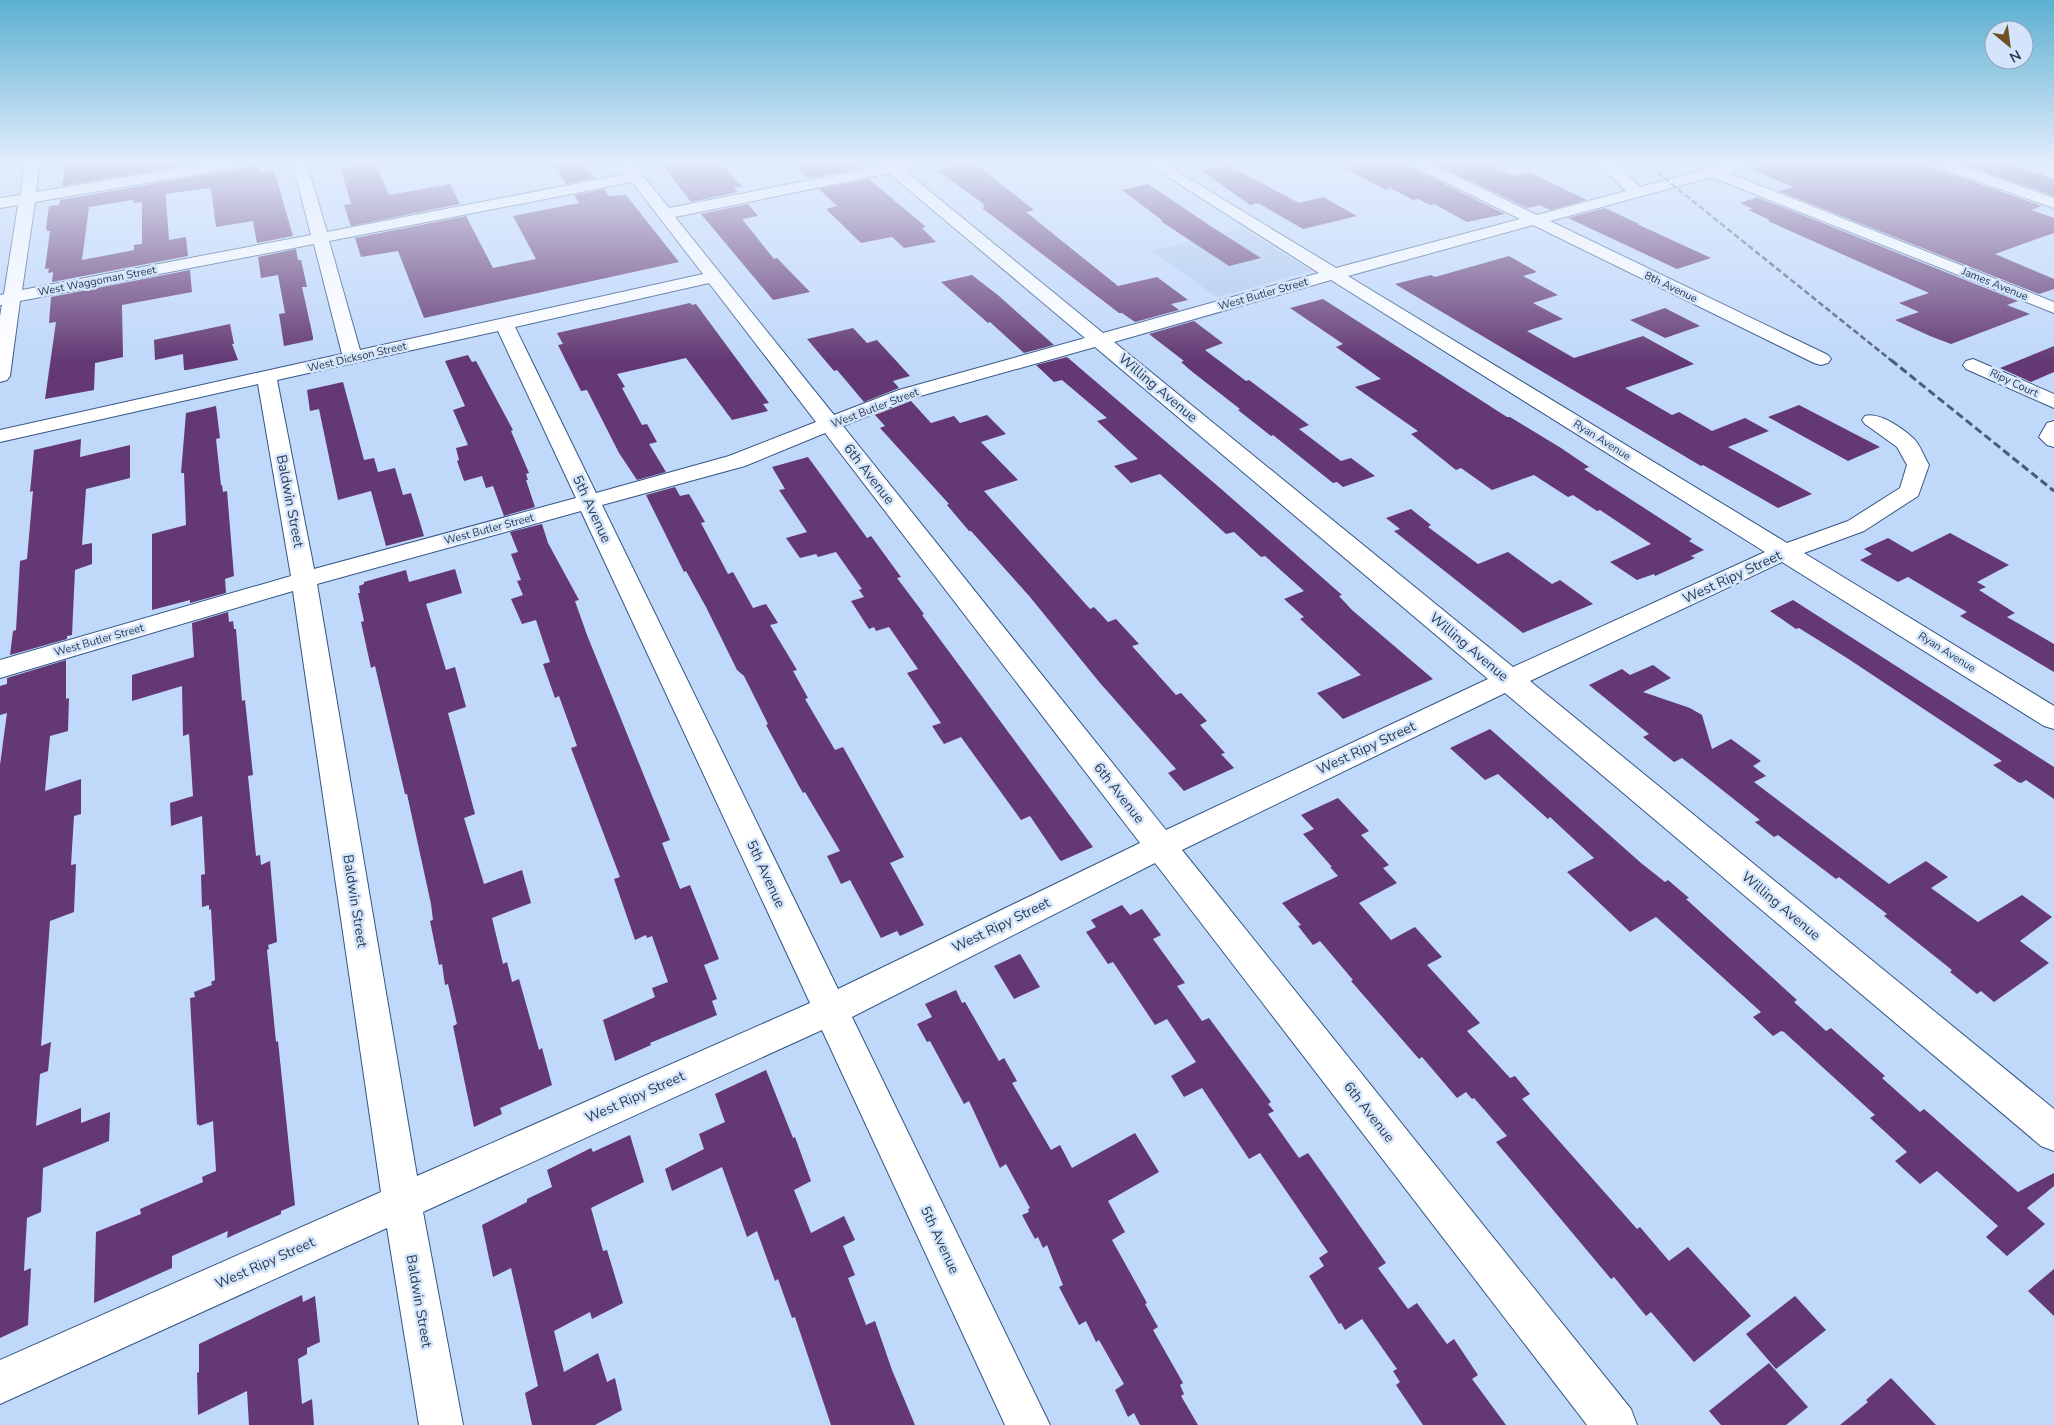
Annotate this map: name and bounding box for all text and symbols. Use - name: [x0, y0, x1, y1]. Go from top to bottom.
- north arrow: [1984, 20, 2034, 70]
- text: N: [2006, 45, 2024, 67]
- street label: West Waggoman Street: [37, 262, 157, 300]
- street label: James Avenue: [1959, 264, 2030, 304]
- street label: 8th Avenue: [1642, 268, 1700, 306]
- street label: West Butler Street: [1216, 274, 1310, 314]
- street label: West Dickson Street: [306, 338, 408, 376]
- street label: Willing Avenue: [1115, 349, 1201, 427]
- street label: Ripy Court: [1987, 365, 2041, 401]
- street label: West Butler Street: [829, 384, 921, 432]
- street label: Ryan Avenue: [1570, 416, 1634, 464]
- street label: 6th Avenue: [839, 440, 899, 508]
- street label: Baldwin Street: [272, 453, 308, 549]
- street label: 5th Avenue: [568, 472, 616, 546]
- street label: West Butler Street: [442, 510, 536, 548]
- street label: West Ripy Street: [1680, 546, 1785, 608]
- street label: Willing Avenue: [1426, 608, 1512, 686]
- street label: West Butler Street: [52, 620, 146, 660]
- street label: Ryan Avenue: [1915, 628, 1979, 676]
- street label: West Ripy Street: [1314, 717, 1419, 779]
- street label: 6th Avenue: [1089, 759, 1149, 827]
- street label: 5th Avenue: [742, 837, 790, 911]
- street label: Baldwin Street: [338, 853, 372, 949]
- street label: Willing Avenue: [1738, 867, 1824, 945]
- street label: West Ripy Street: [949, 893, 1053, 957]
- street label: West Ripy Street: [582, 1067, 688, 1127]
- street label: 6th Avenue: [1339, 1078, 1399, 1146]
- street label: 5th Avenue: [916, 1203, 964, 1277]
- street label: West Ripy Street: [212, 1233, 318, 1293]
- street label: Baldwin Street: [401, 1253, 437, 1349]

